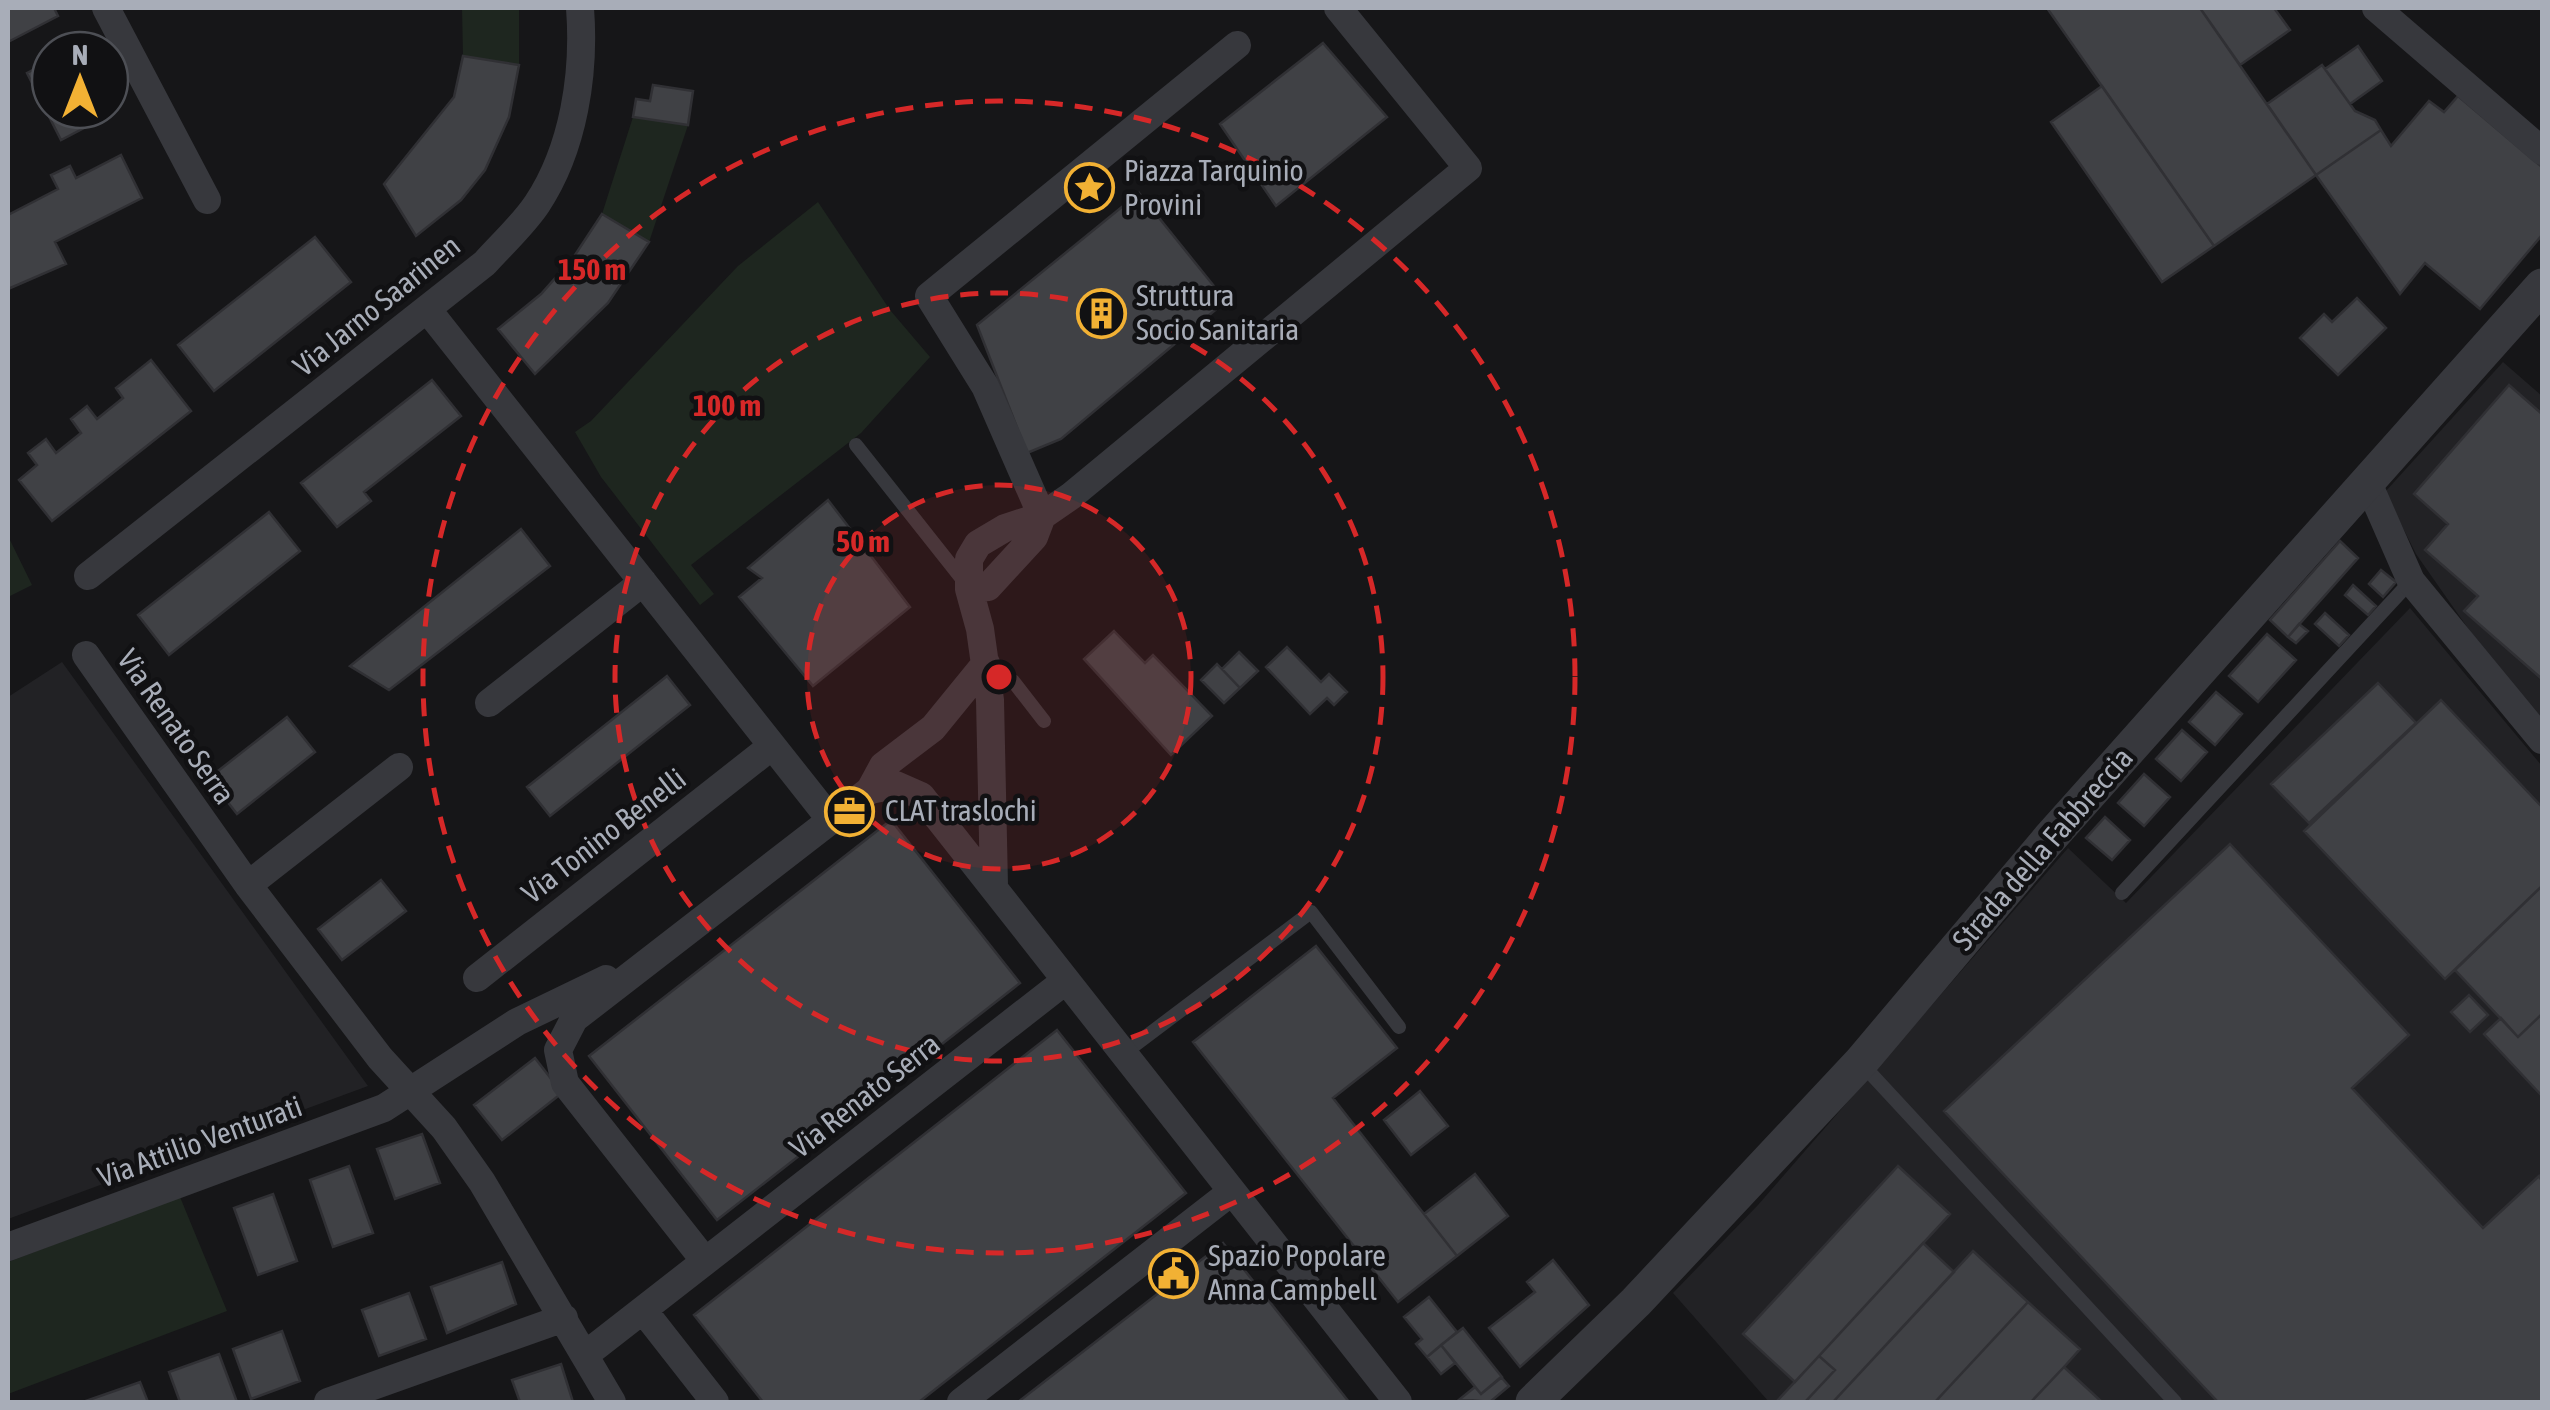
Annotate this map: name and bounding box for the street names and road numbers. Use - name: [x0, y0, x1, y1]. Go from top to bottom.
- street label: Via Jarno Saarinen: [286, 228, 466, 383]
- street label: Via Renato Serra: [111, 643, 243, 810]
- street label: Strada della Fabbreccia: [1945, 740, 2139, 956]
- street label: Via Tonino Benelli: [515, 761, 692, 910]
- street label: Via Renato Serra: [783, 1026, 946, 1164]
- street label: Via Attilio Venturati: [93, 1088, 306, 1194]

